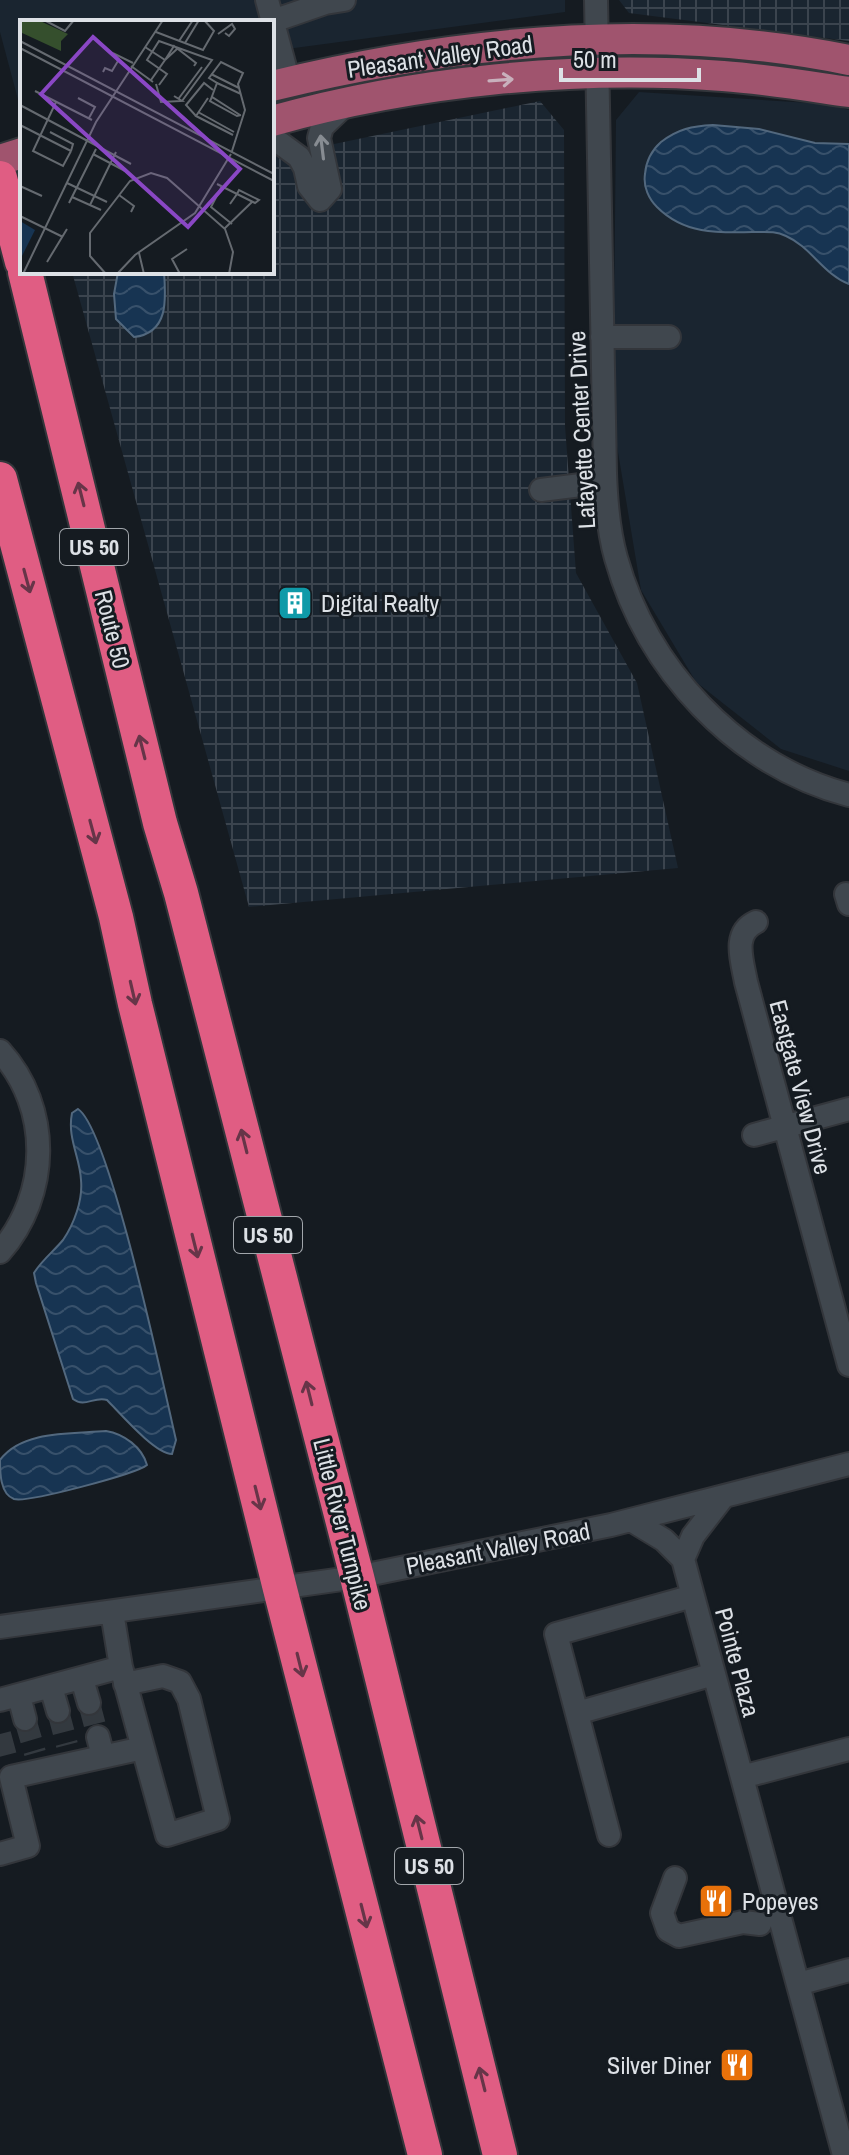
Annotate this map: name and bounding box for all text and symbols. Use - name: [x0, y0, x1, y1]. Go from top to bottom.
- inset map: [20, 20, 274, 274]
- street label: Pleasant Valley Road: [345, 27, 535, 85]
- scale bar: [561, 32, 699, 82]
- text: 50 m: [573, 43, 617, 75]
- one-way arrow: [487, 72, 513, 87]
- one-way arrow: [314, 135, 329, 160]
- street label: Lafayette Center Drive: [560, 330, 602, 530]
- one-way arrow: [72, 482, 87, 508]
- road number: US 50: [60, 529, 128, 565]
- one-way arrow: [20, 568, 35, 593]
- building icon: Digital Realty: [276, 584, 314, 622]
- street label: Route 50: [88, 586, 138, 672]
- place label: Digital Realty: [321, 587, 439, 619]
- one-way arrow: [134, 734, 149, 760]
- one-way arrow: [87, 819, 102, 845]
- one-way arrow: [126, 980, 141, 1006]
- street label: Eastgate View Drive: [762, 996, 840, 1178]
- one-way arrow: [235, 1128, 250, 1154]
- road number: US 50: [234, 1217, 302, 1253]
- one-way arrow: [188, 1232, 203, 1258]
- one-way arrow: [300, 1380, 315, 1406]
- street label: Little River Turnpike: [306, 1435, 380, 1613]
- one-way arrow: [251, 1485, 266, 1511]
- street label: Pleasant Valley Road: [403, 1514, 593, 1582]
- street label: Pointe Plaza: [708, 1604, 768, 1720]
- one-way arrow: [293, 1651, 308, 1677]
- one-way arrow: [411, 1815, 426, 1840]
- road number: US 50: [395, 1848, 463, 1884]
- restaurant icon: Popeyes: [697, 1882, 735, 1920]
- place label: Popeyes: [742, 1885, 819, 1917]
- one-way arrow: [358, 1903, 373, 1929]
- restaurant icon: Silver Diner: [718, 2046, 756, 2084]
- place label: Silver Diner: [607, 2049, 711, 2081]
- one-way arrow: [473, 2067, 488, 2093]

